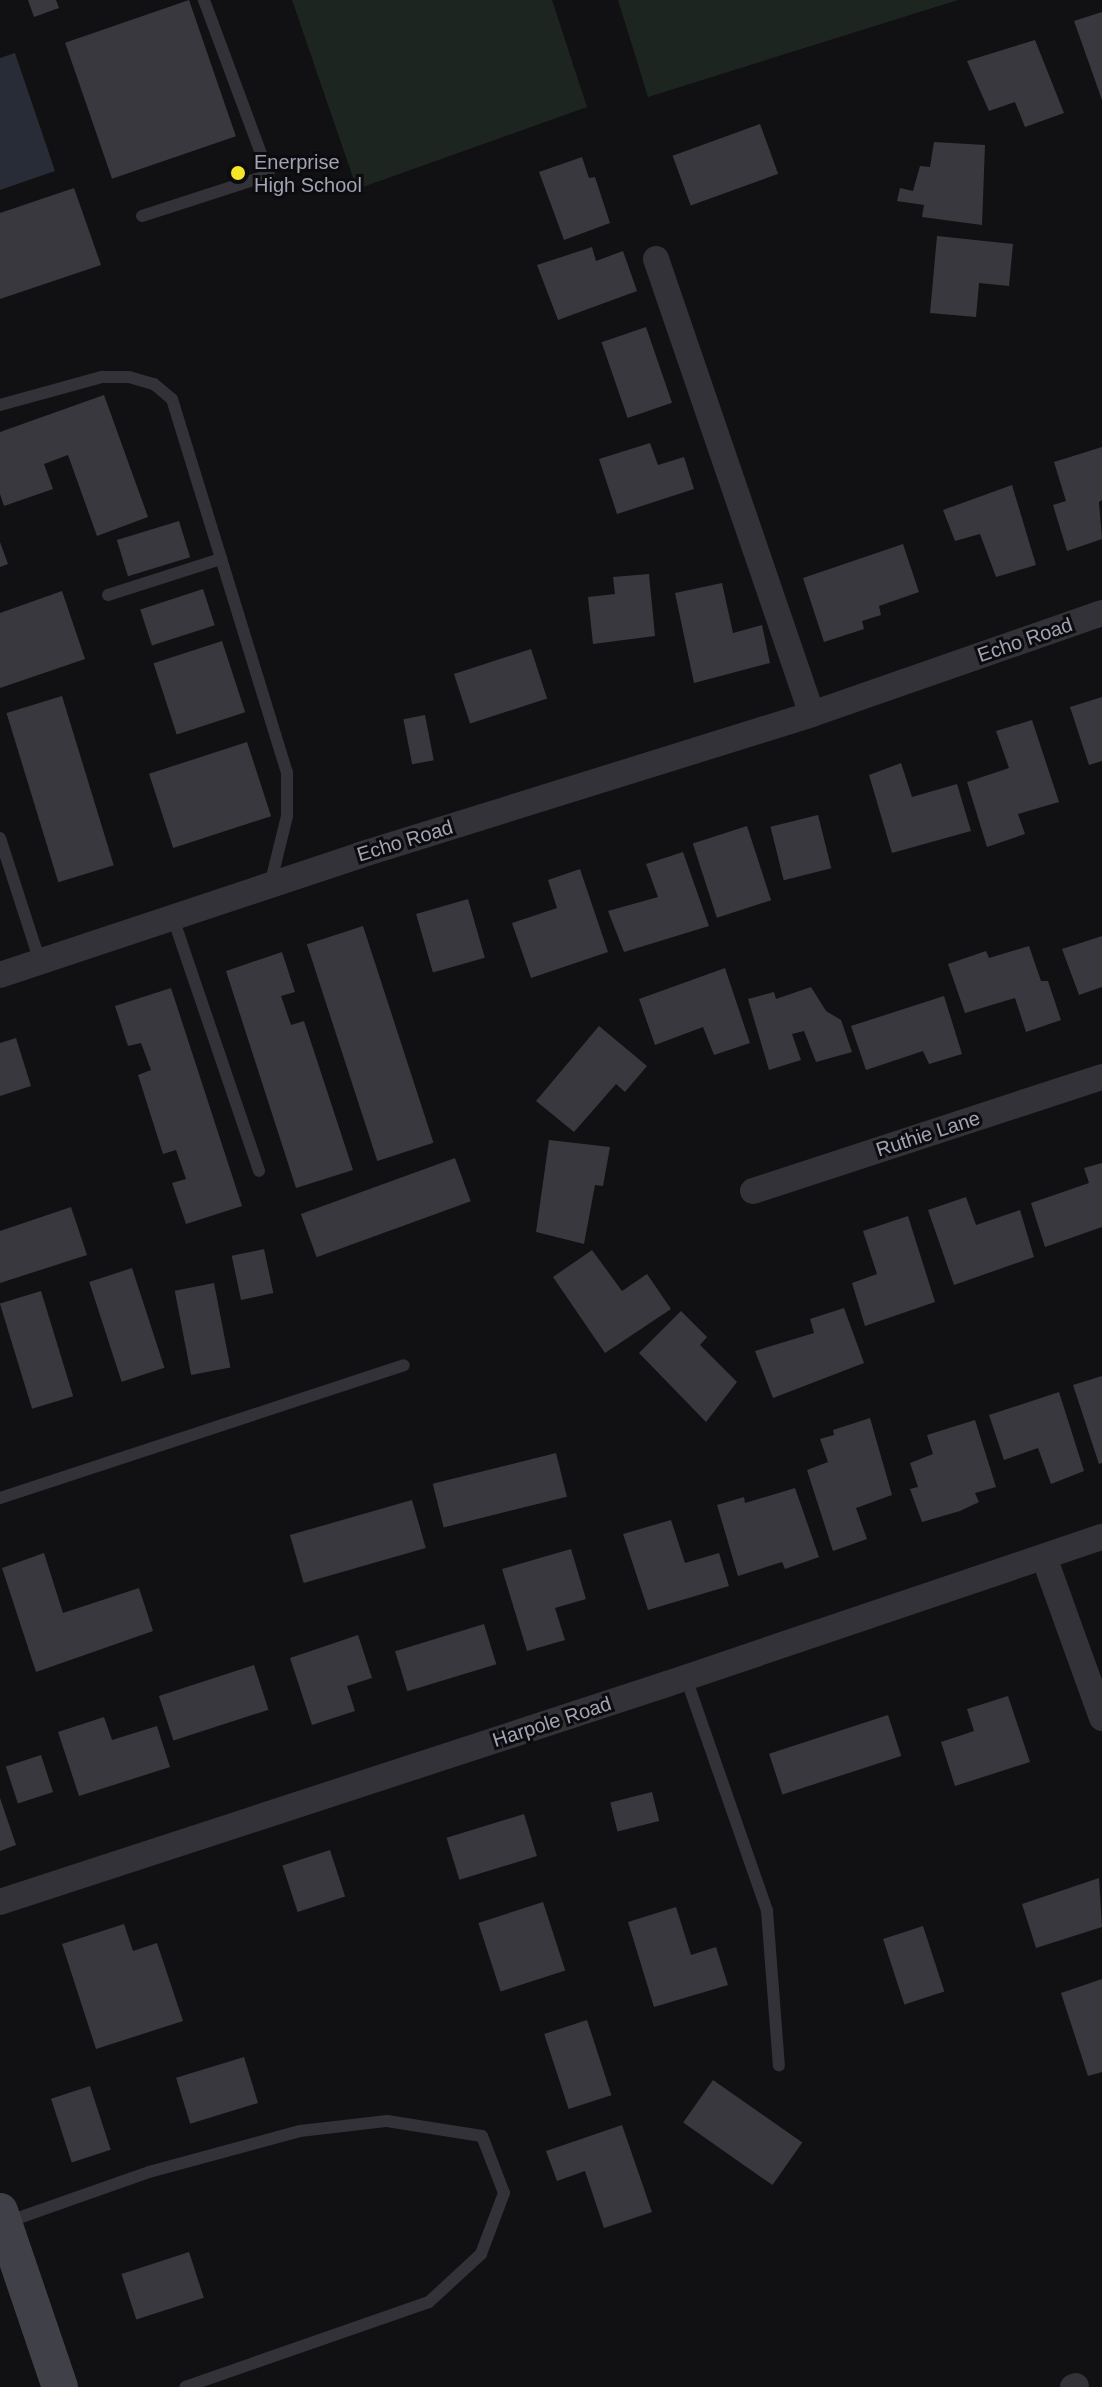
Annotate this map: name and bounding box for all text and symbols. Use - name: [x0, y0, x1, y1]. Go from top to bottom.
- place label: Enerprise High School: [254, 150, 362, 197]
- marker: Enerprise High School: [229, 164, 247, 182]
- street label: Echo Road: [974, 613, 1076, 667]
- street label: Echo Road: [354, 815, 456, 867]
- street label: Ruthie Lane: [873, 1106, 983, 1162]
- street label: Harpole Road: [490, 1692, 614, 1752]

